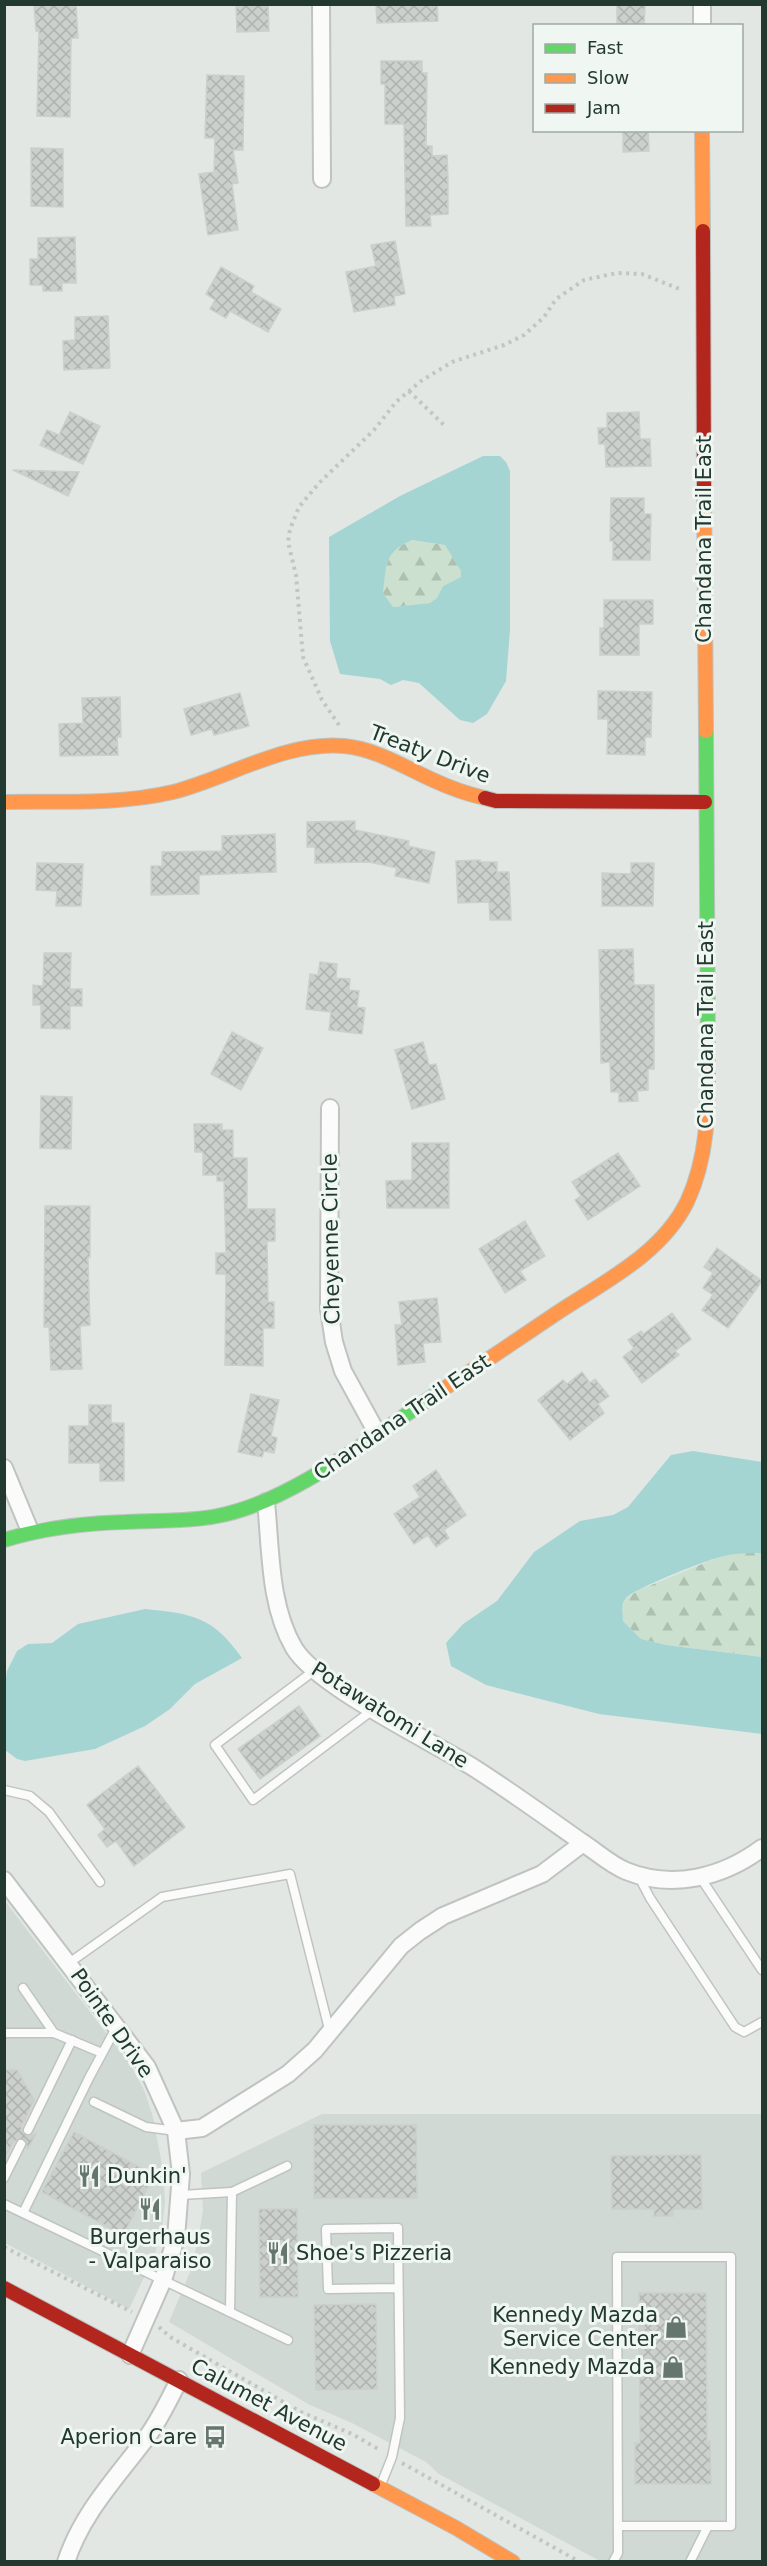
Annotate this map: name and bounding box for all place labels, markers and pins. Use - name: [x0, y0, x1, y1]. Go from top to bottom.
- restaurant icon: Dunkin': [76, 2163, 102, 2189]
- place label: Dunkin': [107, 2164, 187, 2188]
- restaurant icon: Burgerhaus - Valparaiso: [137, 2196, 163, 2222]
- place label: Burgerhaus - Valparaiso: [88, 2225, 212, 2273]
- restaurant icon: Shoe's Pizzeria: [265, 2240, 291, 2266]
- place label: Shoe's Pizzeria: [296, 2241, 452, 2265]
- place label: Kennedy Mazda Service Center: [492, 2303, 658, 2351]
- shop icon: Kennedy Mazda Service Center: [663, 2314, 689, 2340]
- shop icon: Kennedy Mazda: [660, 2354, 686, 2380]
- place label: Kennedy Mazda: [489, 2355, 655, 2379]
- bus stop icon: Aperion Care: [202, 2424, 228, 2450]
- place label: Aperion Care: [60, 2425, 197, 2449]

